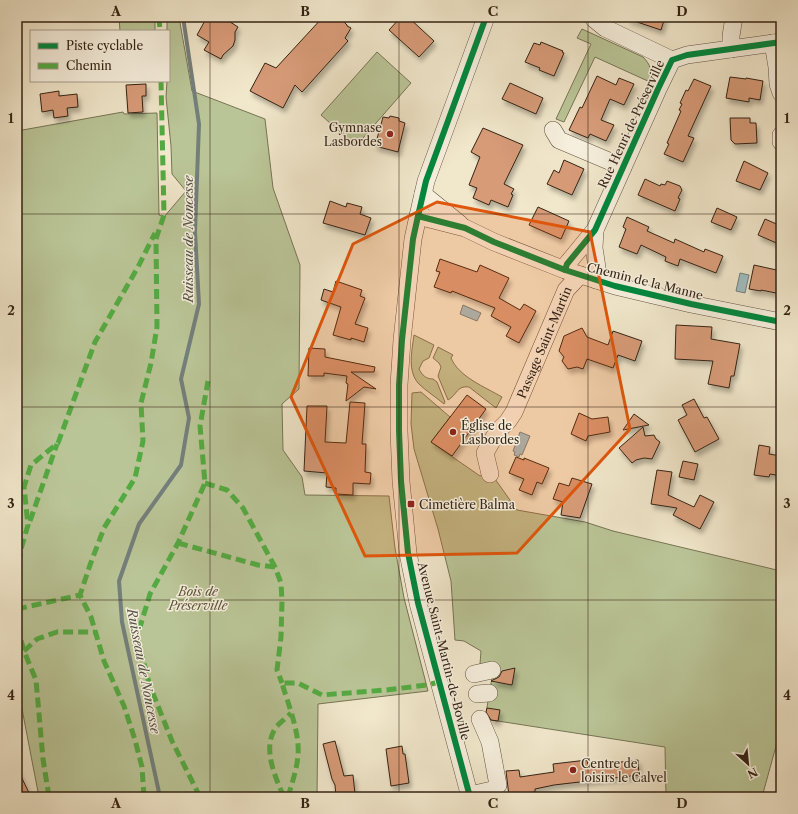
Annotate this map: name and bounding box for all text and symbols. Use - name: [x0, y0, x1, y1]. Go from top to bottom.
- text: A: [110, 3, 122, 19]
- text: B: [300, 3, 310, 19]
- text: C: [488, 3, 498, 19]
- text: D: [676, 3, 688, 19]
- legend: [30, 30, 170, 82]
- text: Piste cyclable: [66, 38, 143, 53]
- street label: Rue Henri de Préserville: [595, 57, 667, 191]
- text: Chemin: [66, 58, 112, 73]
- text: 1: [8, 110, 14, 126]
- text: 1: [784, 110, 790, 126]
- place label: Gymnase Lasbordes: [324, 120, 382, 149]
- marker: Gymnase Lasbordes: [385, 129, 395, 139]
- water label: Ruisseau de Noncesse: [180, 175, 196, 304]
- street label: Chemin de la Manne: [585, 259, 705, 303]
- street label: Passage Saint-Martin: [513, 284, 574, 400]
- text: 2: [7, 302, 15, 318]
- text: 2: [783, 302, 791, 318]
- place label: Église de Lasbordes: [461, 417, 519, 447]
- marker: Église de Lasbordes: [448, 427, 458, 437]
- text: 3: [7, 495, 15, 511]
- text: 3: [783, 495, 791, 511]
- place label: Cimetière Balma: [419, 497, 516, 512]
- marker: Cimetière Balma: [406, 499, 416, 509]
- street label: Avenue Saint-Martin-de-Boville: [414, 559, 474, 742]
- park label: Bois de Préserville: [168, 584, 228, 613]
- water label: Ruisseau de Noncesse: [124, 606, 164, 736]
- text: 4: [7, 687, 15, 703]
- text: 4: [783, 687, 791, 703]
- north arrow: [728, 744, 768, 784]
- place label: Centre de loisirs le Calvel: [581, 756, 667, 785]
- marker: Centre de loisirs le Calvel: [568, 765, 578, 775]
- text: N: [745, 765, 760, 782]
- text: A: [110, 795, 122, 811]
- text: B: [300, 795, 310, 811]
- text: C: [488, 795, 498, 811]
- text: D: [676, 795, 688, 811]

